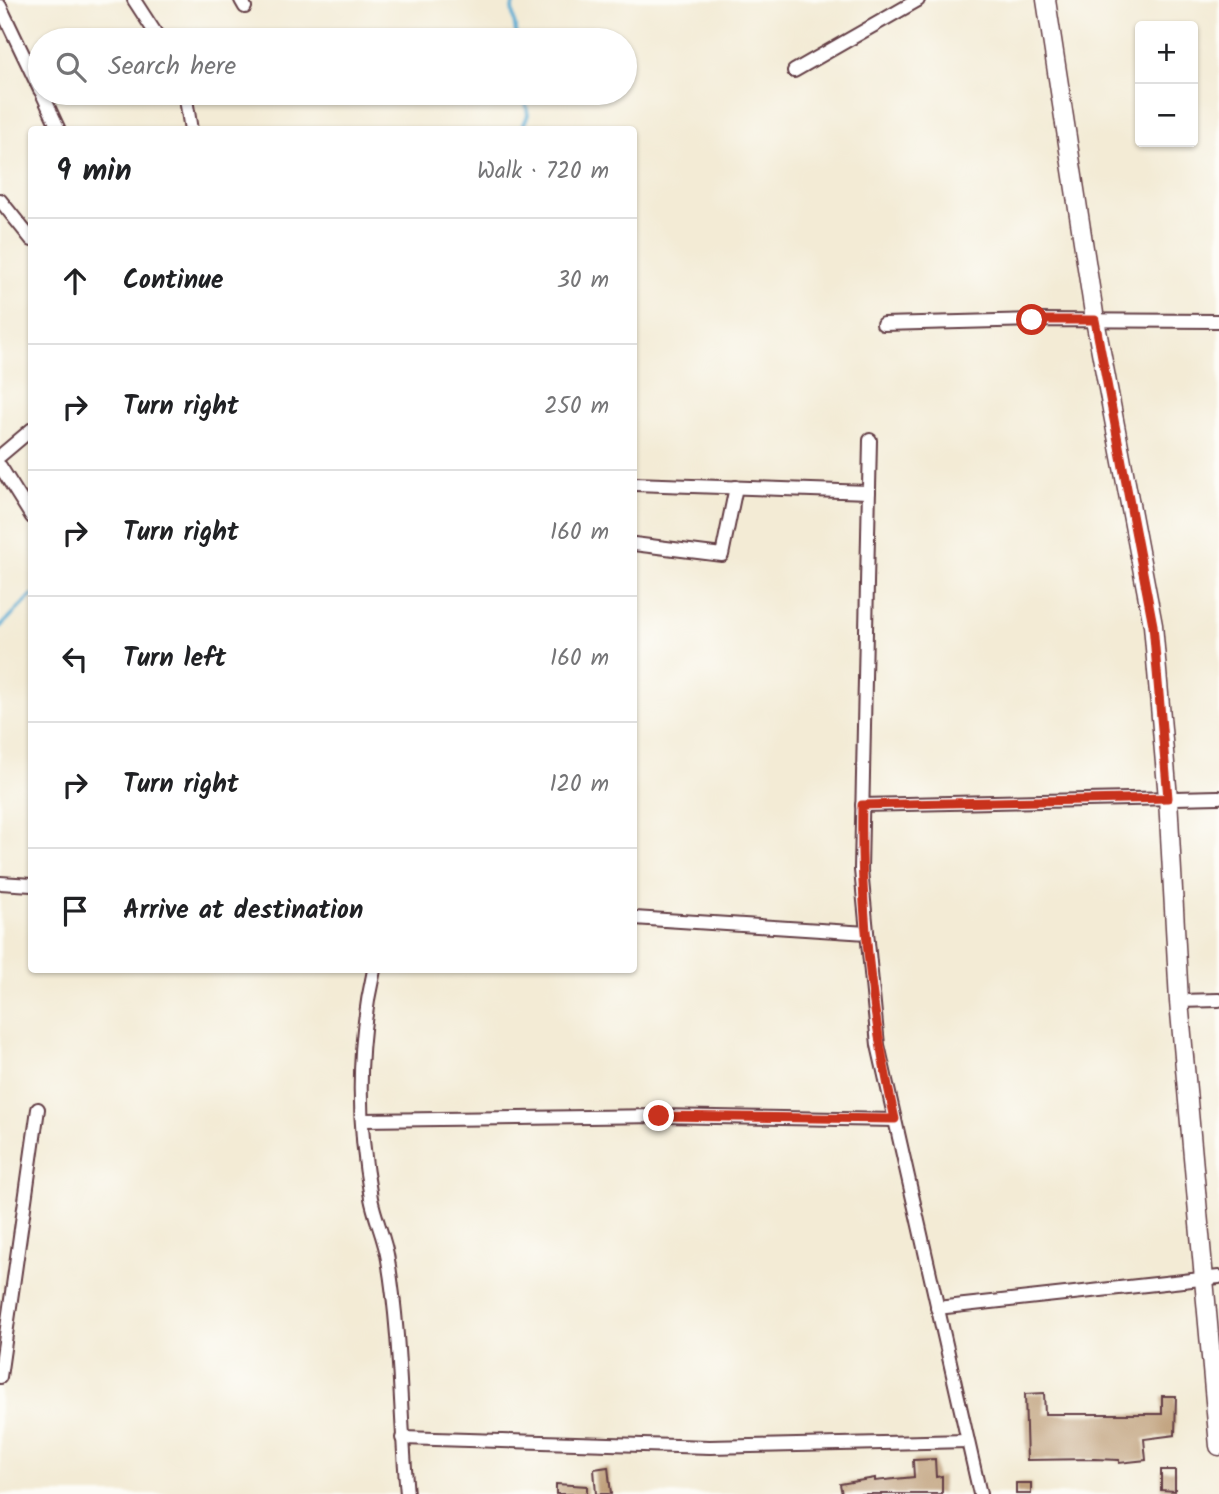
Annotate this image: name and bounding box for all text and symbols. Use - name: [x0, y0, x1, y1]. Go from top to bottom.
- map controls: [1135, 21, 1198, 147]
- button: +: [1135, 21, 1198, 84]
- search box: [28, 28, 637, 105]
- text: Search here: [108, 46, 236, 88]
- icon: search: [52, 48, 90, 86]
- button: −: [1135, 84, 1198, 147]
- text: 9 min: [56, 148, 132, 196]
- text: Walk · 720 m: [477, 154, 609, 190]
- text: Continue: [123, 260, 224, 302]
- icon: ahead: [56, 262, 94, 300]
- text: 30 m: [557, 263, 609, 299]
- route start: [1016, 304, 1047, 335]
- text: Turn right: [123, 386, 239, 428]
- icon: right: [56, 388, 94, 426]
- text: 250 m: [544, 389, 609, 425]
- text: Turn right: [123, 512, 239, 554]
- icon: right: [56, 514, 94, 552]
- text: 160 m: [550, 515, 609, 551]
- text: Turn left: [123, 638, 226, 680]
- icon: left: [56, 640, 94, 678]
- text: 160 m: [550, 641, 609, 677]
- text: Turn right: [123, 764, 239, 806]
- icon: right: [56, 766, 94, 804]
- text: 120 m: [549, 767, 609, 803]
- text: Arrive at destination: [123, 890, 363, 932]
- icon: arrive: [56, 892, 94, 930]
- route end: [643, 1100, 674, 1131]

